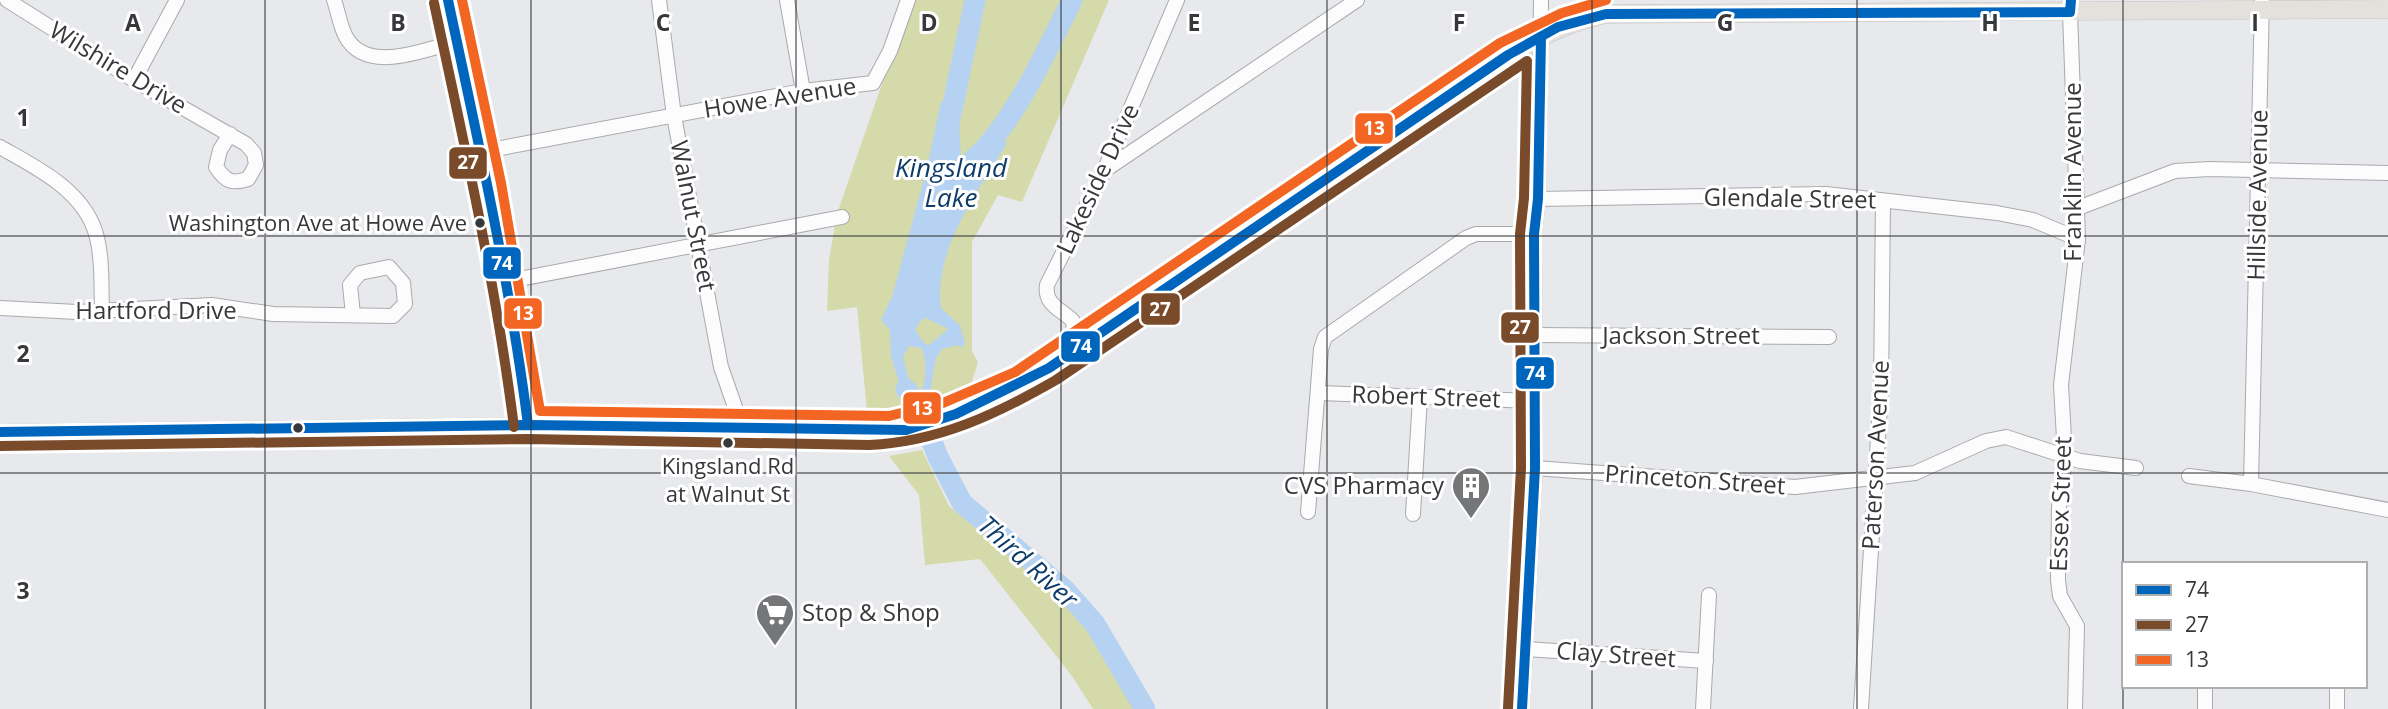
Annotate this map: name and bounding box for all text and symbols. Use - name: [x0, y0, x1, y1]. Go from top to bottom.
- text: A: [125, 6, 141, 38]
- text: B: [390, 6, 406, 38]
- text: C: [656, 6, 670, 38]
- text: D: [920, 6, 938, 38]
- text: E: [1188, 6, 1200, 38]
- text: F: [1453, 6, 1465, 38]
- text: G: [1717, 6, 1733, 38]
- text: H: [1981, 6, 1999, 38]
- text: I: [2251, 6, 2259, 38]
- street label: Wilshire Drive: [44, 13, 194, 121]
- street label: Howe Avenue: [701, 68, 858, 125]
- street label: Franklin Avenue: [2055, 82, 2088, 262]
- street label: Lakeside Drive: [1047, 98, 1146, 259]
- text: 1: [16, 101, 30, 133]
- street label: Hillside Avenue: [2239, 109, 2274, 281]
- line badge: 13: [1354, 112, 1394, 145]
- text: 13: [1363, 115, 1385, 141]
- street label: Walnut Street: [664, 138, 725, 294]
- line badge: 27: [448, 146, 488, 180]
- text: 27: [457, 149, 479, 175]
- water label: Kingsland Lake: [895, 149, 1008, 215]
- street label: Glendale Street: [1703, 179, 1877, 216]
- place label: Washington Ave at Howe Ave: [169, 207, 467, 237]
- marker: Washington Ave at Howe Ave: [473, 216, 487, 230]
- line badge: 74: [482, 246, 522, 280]
- text: 74: [491, 250, 513, 276]
- line badge: 27: [1140, 292, 1181, 326]
- street label: Hartford Drive: [75, 293, 237, 326]
- text: 27: [1149, 296, 1171, 322]
- line badge: 13: [503, 297, 543, 330]
- text: 13: [512, 300, 534, 326]
- line badge: 27: [1500, 311, 1540, 344]
- text: 27: [1509, 314, 1531, 340]
- street label: Jackson Street: [1600, 318, 1760, 351]
- line badge: 74: [1060, 330, 1101, 363]
- text: 74: [1070, 333, 1092, 359]
- text: 2: [16, 337, 30, 369]
- line badge: 74: [1515, 356, 1555, 390]
- street label: Paterson Avenue: [1853, 359, 1896, 551]
- text: 74: [1524, 360, 1546, 386]
- street label: Robert Street: [1351, 376, 1501, 415]
- line badge: 13: [902, 391, 942, 425]
- text: 13: [911, 395, 933, 421]
- unlabelled marker: [291, 421, 305, 435]
- marker: Kingsland Rd at Walnut St: [721, 436, 735, 450]
- street label: Essex Street: [2041, 436, 2078, 572]
- place label: Kingsland Rd at Walnut St: [662, 450, 794, 508]
- street label: Princeton Street: [1604, 456, 1787, 501]
- building icon: CVS Pharmacy: [1450, 465, 1492, 520]
- place label: CVS Pharmacy: [1284, 468, 1445, 501]
- water label: Third River: [971, 507, 1088, 617]
- legend: [2122, 562, 2367, 688]
- text: 3: [16, 574, 30, 606]
- text: 74: [2185, 575, 2209, 603]
- supermarket icon: Stop & Shop: [754, 592, 796, 647]
- place label: Stop & Shop: [802, 595, 940, 628]
- text: 27: [2185, 610, 2209, 638]
- street label: Clay Street: [1555, 633, 1677, 674]
- text: 13: [2185, 645, 2209, 673]

